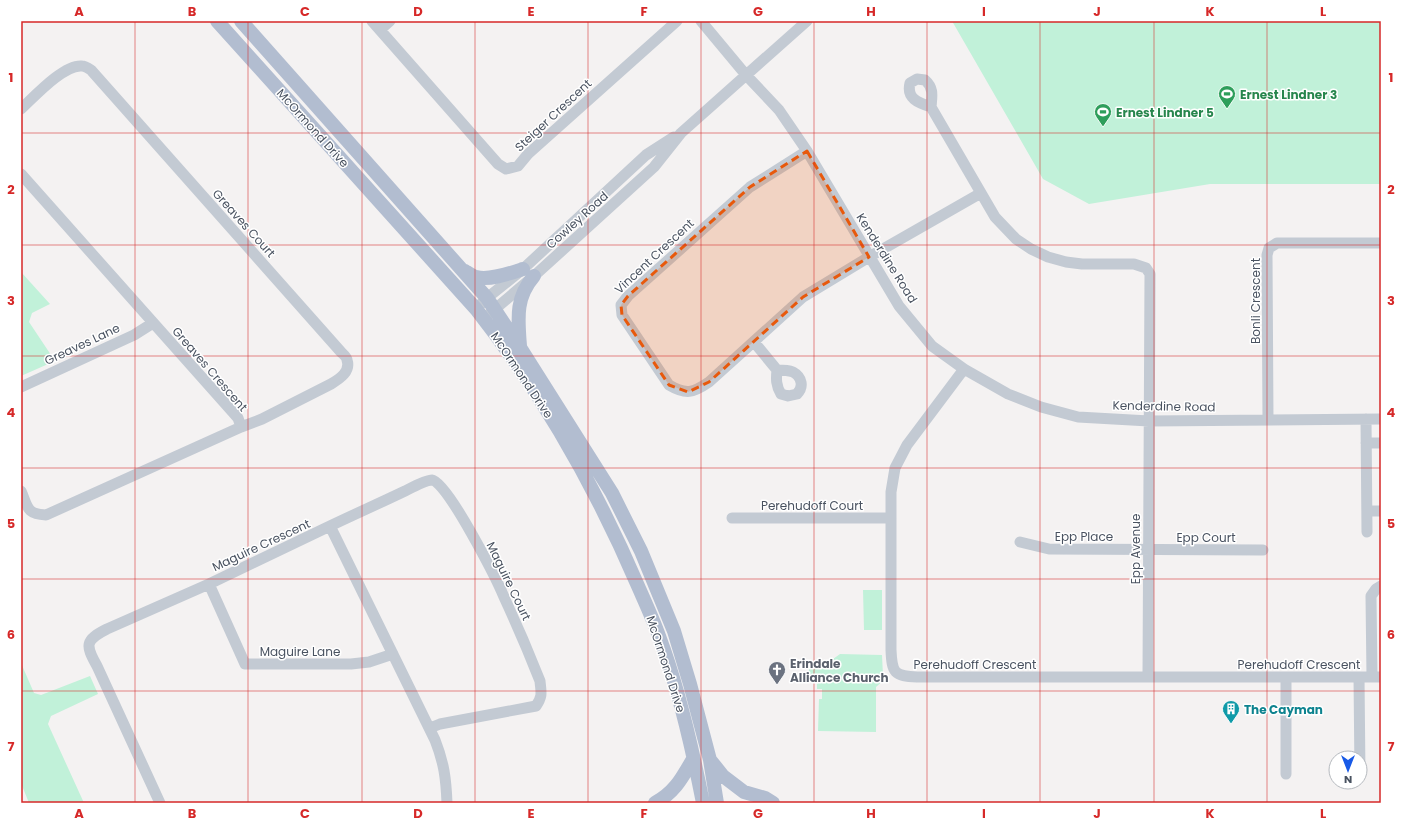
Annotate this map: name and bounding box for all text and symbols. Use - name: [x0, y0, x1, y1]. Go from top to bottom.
- text: A: [74, 2, 84, 21]
- text: B: [188, 2, 197, 21]
- text: C: [300, 2, 310, 21]
- text: D: [413, 2, 423, 21]
- text: E: [527, 2, 535, 21]
- text: F: [640, 2, 648, 21]
- text: G: [753, 2, 763, 21]
- text: H: [866, 2, 876, 21]
- text: I: [982, 2, 986, 21]
- text: J: [1093, 2, 1101, 21]
- text: K: [1205, 2, 1215, 21]
- text: L: [1320, 2, 1326, 21]
- text: 1: [9, 68, 13, 87]
- text: 1: [1389, 68, 1393, 87]
- street label: Steiger Crescent: [511, 75, 595, 155]
- sports icon: Ernest Lindner 3: [1217, 84, 1237, 109]
- street label: McOrmond Drive: [273, 85, 353, 171]
- place label: Ernest Lindner 3: [1240, 86, 1337, 103]
- sports icon: Ernest Lindner 5: [1093, 102, 1113, 127]
- place label: Ernest Lindner 5: [1116, 104, 1214, 121]
- text: 2: [7, 180, 15, 199]
- text: 2: [1387, 180, 1395, 199]
- street label: Greaves Court: [209, 185, 279, 261]
- street label: Cowley Road: [542, 187, 612, 253]
- street label: Kenderdine Road: [853, 210, 921, 306]
- street label: Vincent Crescent: [611, 215, 697, 297]
- street label: Bonli Crescent: [1247, 258, 1264, 344]
- text: 3: [7, 291, 15, 310]
- text: 3: [1387, 291, 1395, 310]
- street label: Greaves Lane: [42, 319, 122, 369]
- street label: Greaves Crescent: [168, 323, 252, 415]
- street label: McOrmond Drive: [487, 329, 557, 421]
- street label: Kenderdine Road: [1112, 397, 1216, 415]
- text: 4: [7, 403, 16, 422]
- text: 4: [1387, 403, 1396, 422]
- street label: Perehudoff Court: [761, 497, 863, 514]
- text: 5: [7, 514, 15, 533]
- street label: Epp Avenue: [1127, 514, 1144, 584]
- text: 5: [1387, 514, 1395, 533]
- street label: Maguire Crescent: [209, 515, 313, 575]
- street label: Epp Place: [1055, 528, 1113, 545]
- street label: Epp Court: [1176, 529, 1236, 546]
- street label: Maguire Court: [483, 539, 535, 623]
- street label: McOrmond Drive: [642, 614, 690, 714]
- text: 6: [7, 625, 15, 644]
- text: 6: [1387, 625, 1395, 644]
- street label: Maguire Lane: [260, 643, 340, 660]
- place label: Erindale Alliance Church: [790, 655, 889, 686]
- street label: Perehudoff Crescent: [914, 656, 1036, 673]
- street label: Perehudoff Crescent: [1238, 656, 1360, 673]
- church icon: Erindale Alliance Church: [767, 660, 787, 685]
- building icon: The Cayman: [1221, 699, 1241, 724]
- place label: The Cayman: [1244, 701, 1323, 718]
- text: 7: [8, 737, 15, 756]
- text: 7: [1388, 737, 1395, 756]
- north arrow: [1328, 750, 1368, 790]
- text: N: [1344, 772, 1352, 788]
- text: A: [74, 804, 84, 823]
- text: B: [188, 804, 197, 823]
- text: C: [300, 804, 310, 823]
- text: D: [413, 804, 423, 823]
- text: E: [527, 804, 535, 823]
- text: F: [640, 804, 648, 823]
- text: G: [753, 804, 763, 823]
- text: H: [866, 804, 876, 823]
- text: I: [982, 804, 986, 823]
- text: J: [1093, 804, 1101, 823]
- text: K: [1205, 804, 1215, 823]
- text: L: [1320, 804, 1326, 823]

